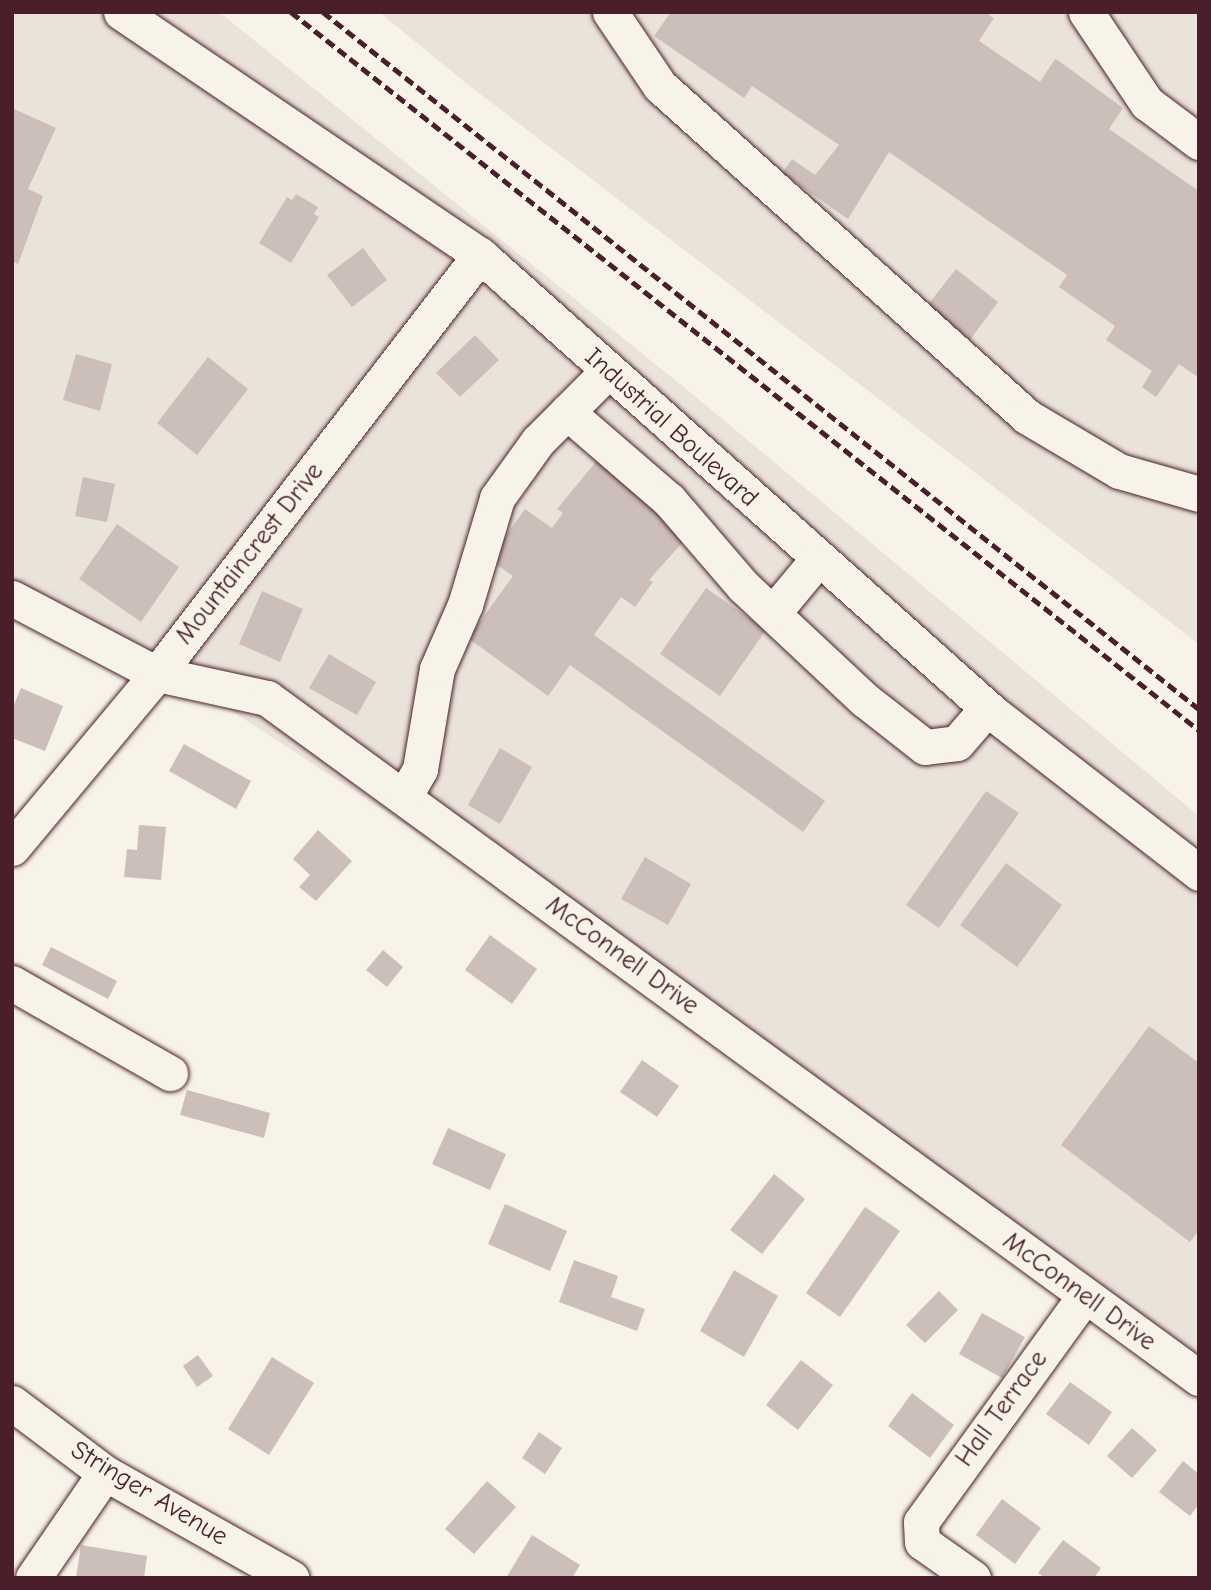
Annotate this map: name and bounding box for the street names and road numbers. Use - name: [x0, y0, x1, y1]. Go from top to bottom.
- street label: Industrial Boulevard: [578, 342, 764, 514]
- street label: Mountaincrest Drive: [169, 457, 331, 651]
- street label: McConnell Drive: [539, 890, 705, 1022]
- street label: McConnell Drive: [996, 1226, 1162, 1358]
- street label: Hall Terrace: [949, 1345, 1055, 1473]
- street label: Stringer Avenue: [65, 1435, 233, 1553]

